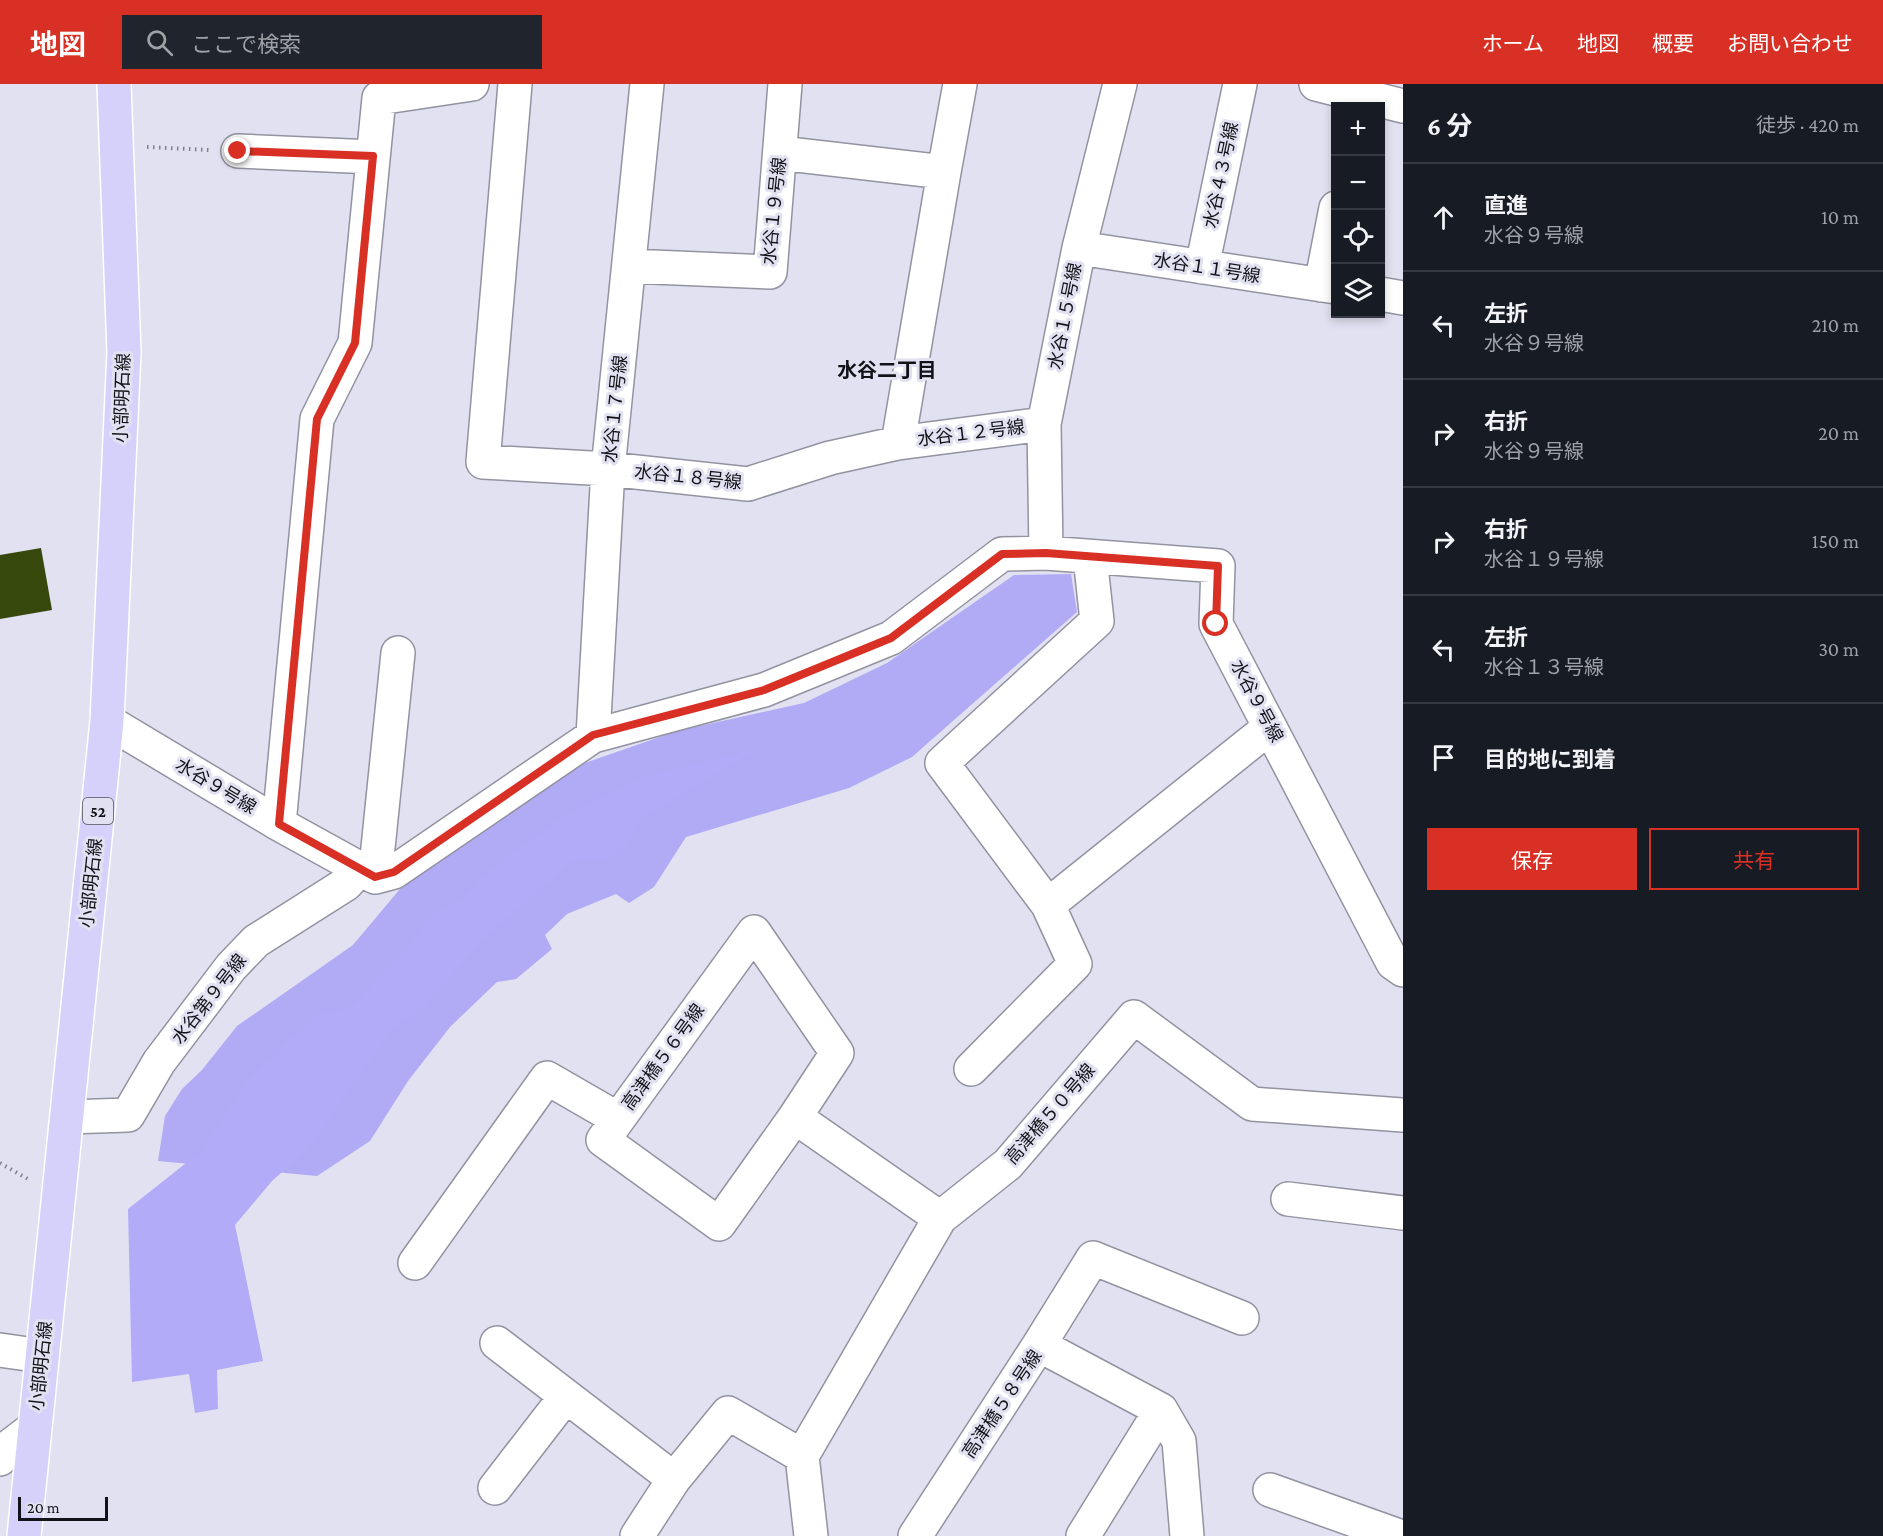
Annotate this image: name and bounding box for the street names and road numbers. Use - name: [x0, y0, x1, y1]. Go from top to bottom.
- street label: 水谷４３号線: [1200, 120, 1242, 230]
- street label: 水谷１９号線: [758, 156, 790, 266]
- street label: 水谷１１号線: [1152, 250, 1262, 286]
- street label: 水谷１５号線: [1045, 261, 1085, 371]
- street label: 小部明石線: [110, 353, 134, 443]
- street label: 水谷１７号線: [599, 354, 631, 464]
- street label: 水谷１２号線: [916, 416, 1026, 450]
- street label: 水谷１８号線: [633, 461, 743, 493]
- street label: 水谷９号線: [1227, 657, 1287, 745]
- street label: 水谷９号線: [172, 754, 260, 818]
- road number: 52: [83, 798, 113, 824]
- street label: 小部明石線: [76, 837, 106, 929]
- street label: 水谷第９号線: [168, 950, 250, 1048]
- street label: 高津橋５６号線: [618, 1000, 708, 1114]
- street label: 高津橋５０号線: [1001, 1060, 1099, 1168]
- street label: 小部明石線: [26, 1320, 56, 1412]
- street label: 高津橋５８号線: [958, 1346, 1046, 1462]

